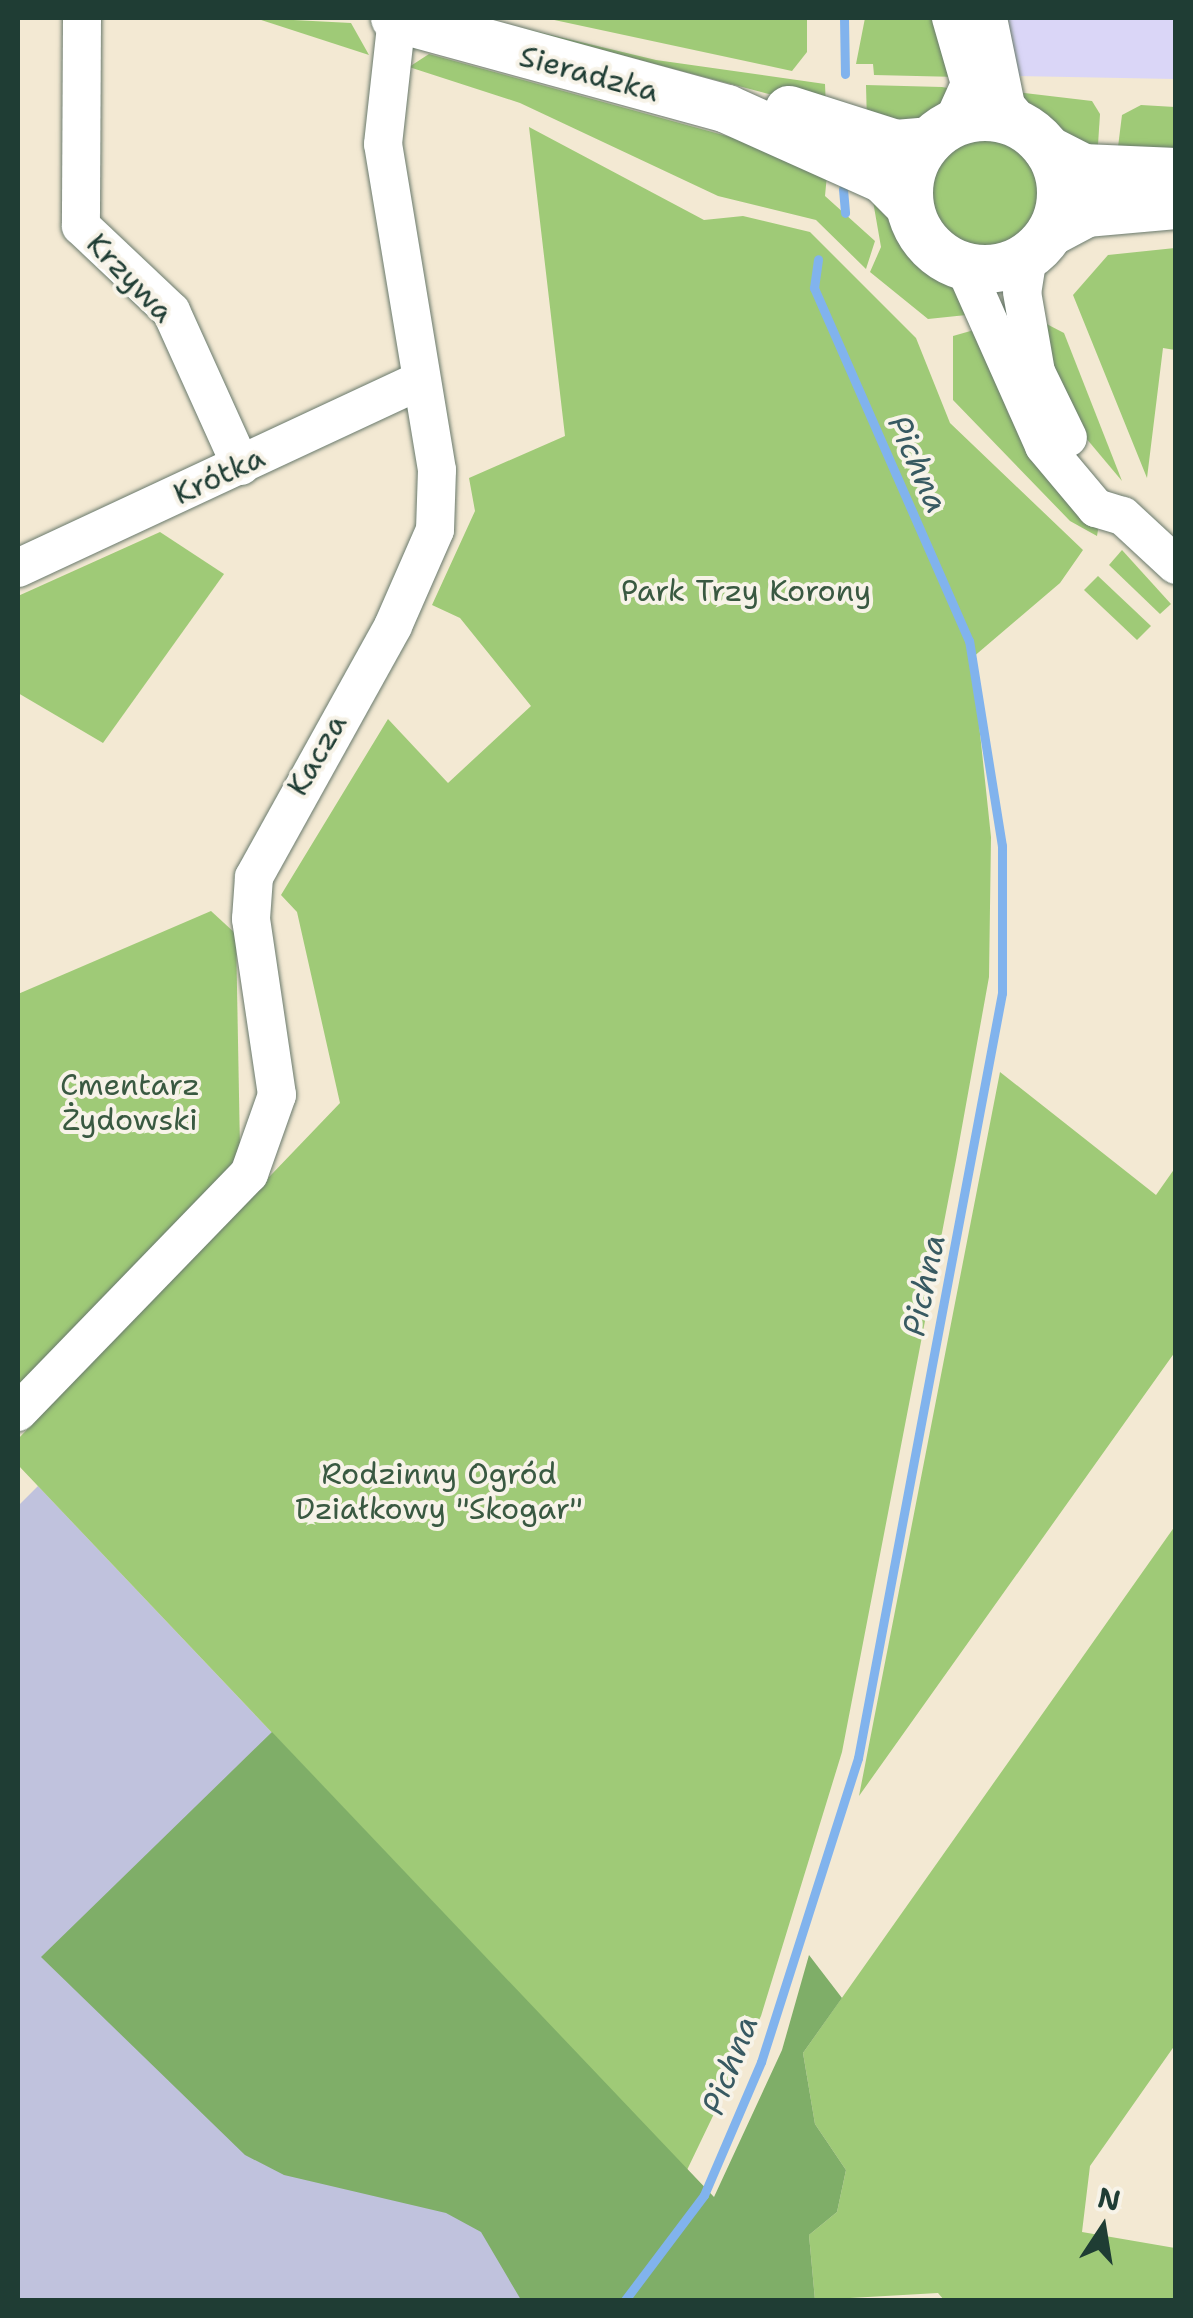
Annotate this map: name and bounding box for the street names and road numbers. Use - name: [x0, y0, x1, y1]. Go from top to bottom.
- street label: Sieradzka: [515, 38, 663, 110]
- street label: Krzywa: [79, 226, 181, 330]
- street label: Krótka: [168, 439, 270, 513]
- street label: Kacza: [279, 708, 355, 802]

